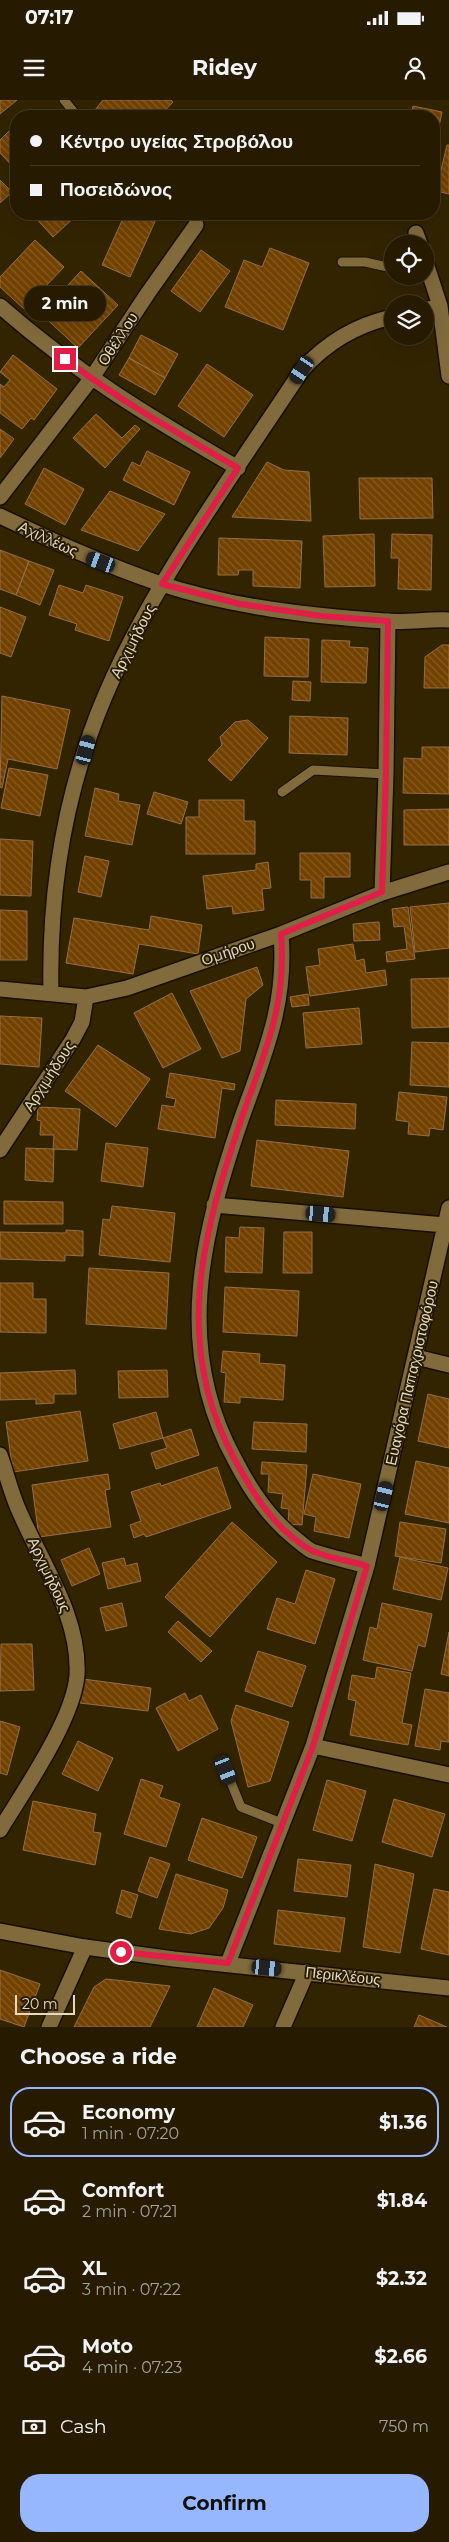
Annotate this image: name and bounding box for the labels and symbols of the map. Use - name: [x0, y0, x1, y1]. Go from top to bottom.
- callout: 2 min: [24, 286, 106, 322]
- street label: Οθέλλου: [93, 309, 142, 369]
- route end: [54, 348, 76, 370]
- car: [287, 353, 316, 387]
- street label: Αχιλλέως: [16, 517, 81, 561]
- car: [84, 550, 117, 574]
- street label: Αρχιμήδους: [106, 601, 159, 681]
- car: [74, 734, 97, 766]
- street label: Ομήρου: [199, 934, 257, 970]
- street label: Αρχιμήδους: [19, 1037, 78, 1115]
- car: [305, 1205, 336, 1223]
- street label: Ευαγόρα Παπαχριστοφόρου: [381, 1279, 442, 1467]
- car: [373, 1480, 394, 1512]
- street label: Αρχιμήδους: [24, 1534, 75, 1615]
- car: [213, 1753, 238, 1787]
- route start: [110, 1941, 132, 1963]
- car: [251, 1959, 282, 1977]
- street label: Περικλέους: [305, 1962, 382, 1989]
- scale bar: [15, 1992, 75, 2015]

